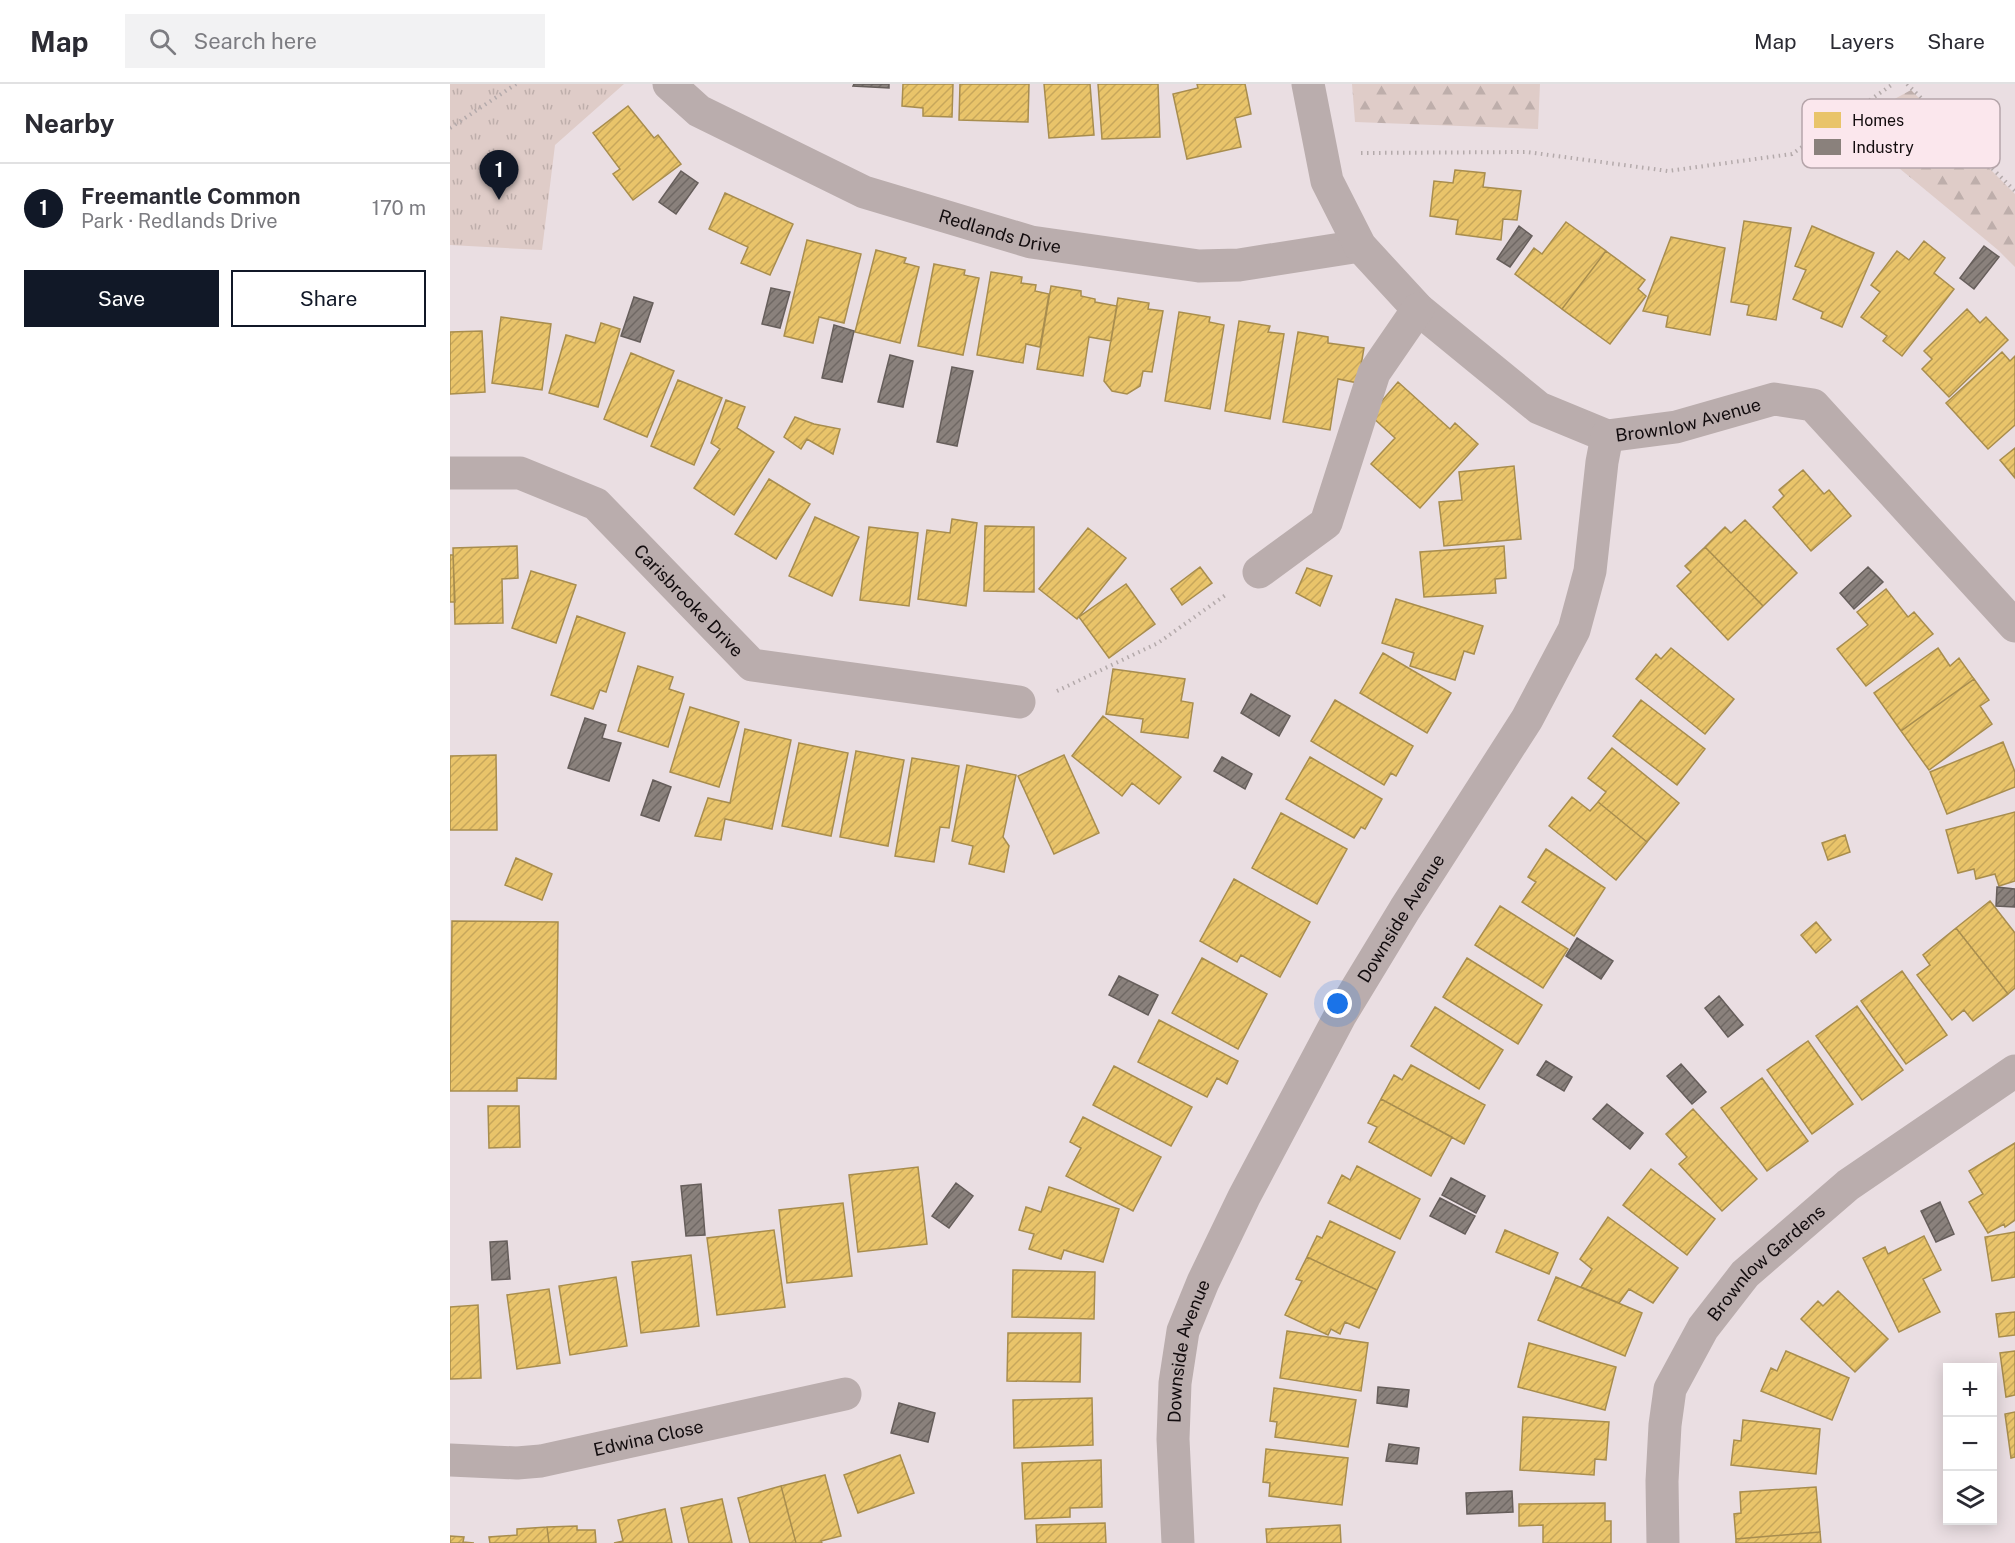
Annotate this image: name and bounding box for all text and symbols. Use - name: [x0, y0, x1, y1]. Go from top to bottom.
- search box: [125, 14, 545, 68]
- text: Map: [30, 25, 89, 58]
- icon: search: [146, 25, 179, 58]
- text: Search here: [194, 28, 317, 54]
- text: Map: [1754, 29, 1797, 54]
- text: Layers: [1830, 29, 1894, 54]
- text: Share: [1927, 29, 1985, 54]
- legend: [1802, 99, 2000, 168]
- text: Nearby: [24, 108, 114, 139]
- text: Homes: [1852, 111, 1904, 130]
- text: Industry: [1852, 138, 1914, 157]
- pin: 1: [479, 150, 518, 200]
- text: Freemantle Common: [81, 183, 301, 209]
- text: 1: [39, 196, 48, 220]
- text: 170 m: [372, 196, 426, 220]
- street label: Redlands Drive: [937, 205, 1063, 257]
- text: Park · Redlands Drive: [81, 209, 278, 233]
- button: Save: [24, 270, 219, 327]
- button: Share: [231, 270, 426, 327]
- street label: Brownlow Avenue: [1614, 393, 1763, 445]
- street label: Carisbrooke Drive: [630, 540, 748, 661]
- street label: Downside Avenue: [1352, 850, 1448, 986]
- your location: [1323, 989, 1352, 1018]
- street label: Brownlow Gardens: [1702, 1200, 1829, 1325]
- street label: Downside Avenue: [1163, 1276, 1214, 1423]
- map controls: [1943, 1363, 1997, 1525]
- button: +: [1943, 1363, 1997, 1417]
- street label: Edwina Close: [591, 1415, 705, 1460]
- button: −: [1943, 1417, 1997, 1471]
- button: layers: [1943, 1471, 1997, 1525]

